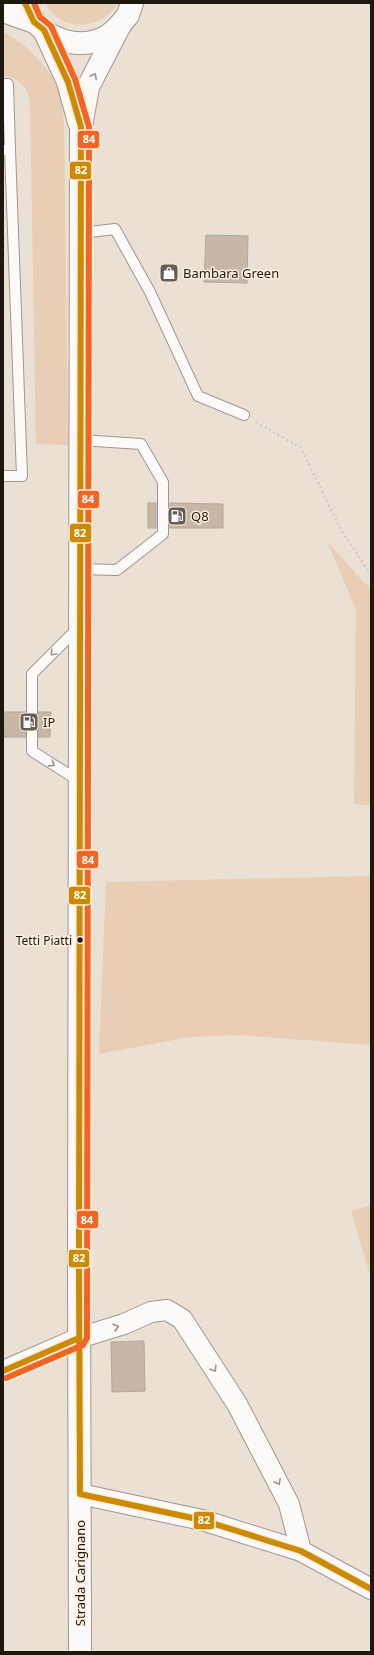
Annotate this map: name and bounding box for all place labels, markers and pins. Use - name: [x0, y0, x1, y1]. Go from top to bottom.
- shop icon: Bambara Green: [158, 262, 180, 284]
- place label: Bambara Green: [183, 264, 279, 282]
- fuel station icon: Q8: [166, 505, 188, 527]
- place label: Q8: [191, 507, 209, 525]
- fuel station icon: IP: [18, 711, 40, 733]
- place label: IP: [43, 713, 55, 731]
- place label: Tetti Piatti: [16, 932, 72, 949]
- marker: Tetti Piatti: [75, 935, 85, 945]

